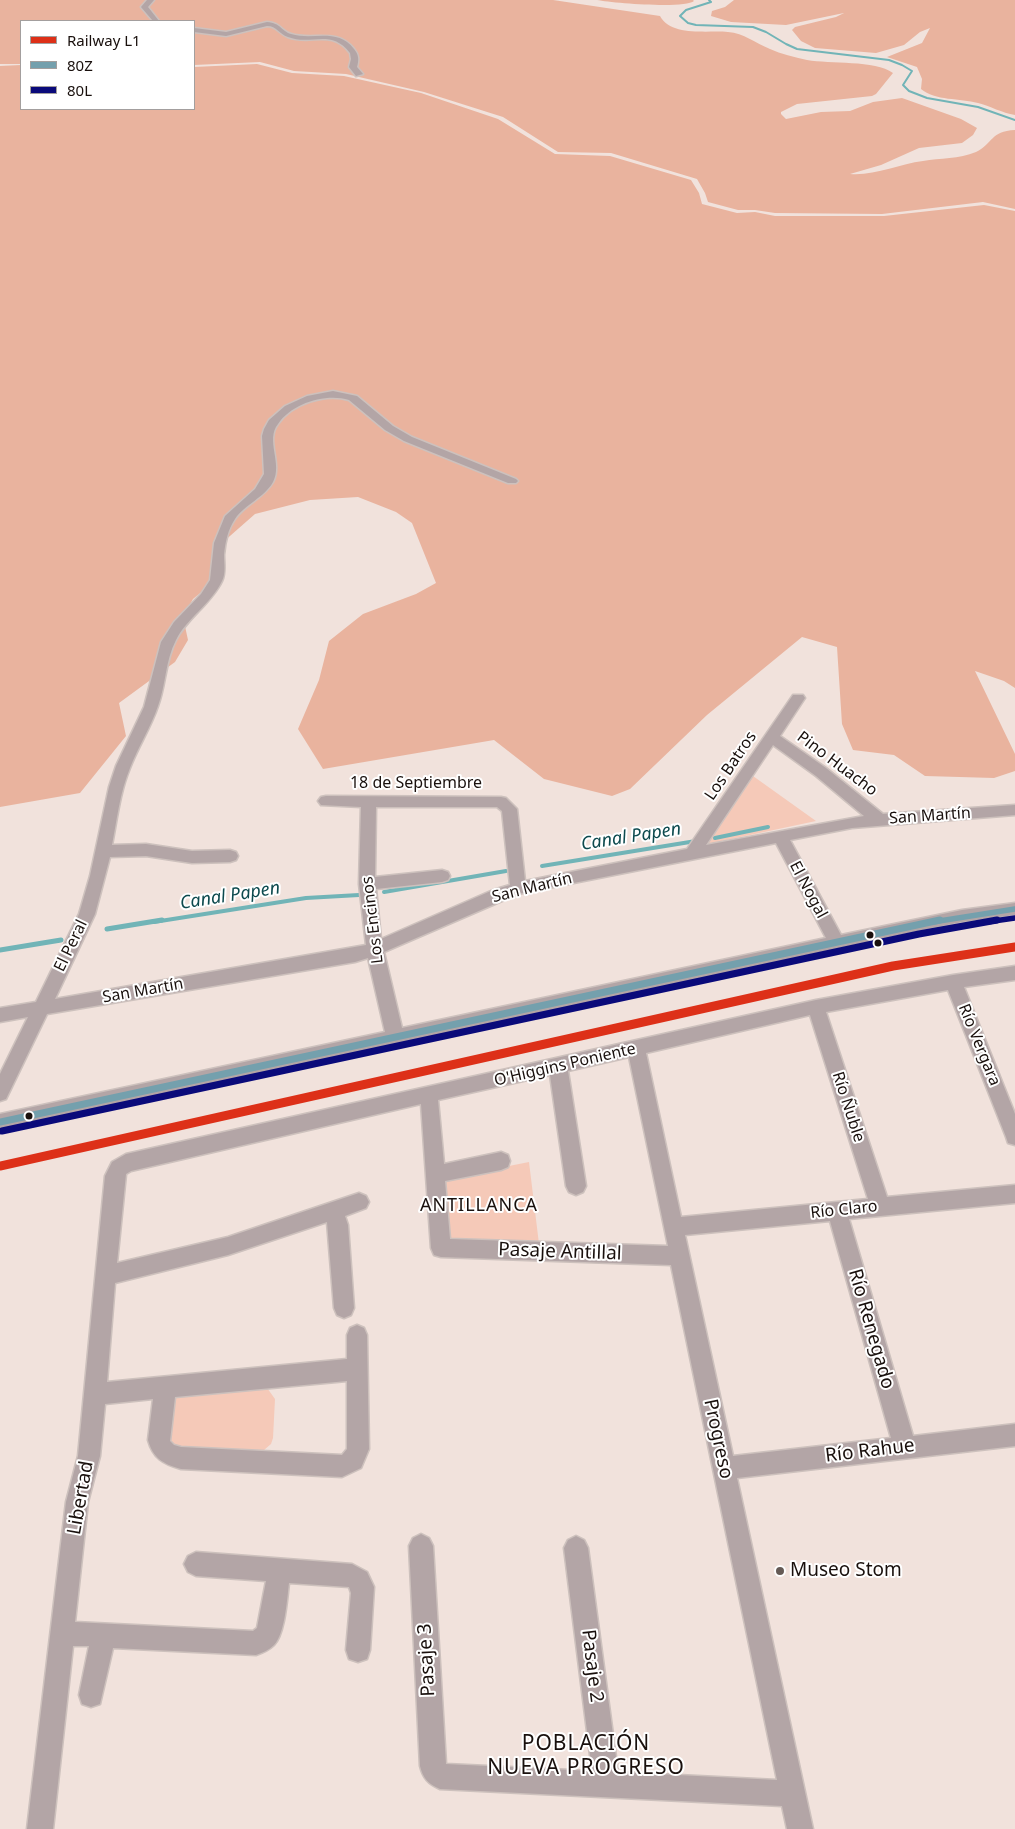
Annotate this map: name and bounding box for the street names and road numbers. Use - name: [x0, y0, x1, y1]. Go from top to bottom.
- street label: Los Batros: [701, 728, 761, 804]
- street label: Pino Huacho: [793, 728, 881, 800]
- street label: 18 de Septiembre: [350, 773, 482, 793]
- street label: San Martín: [889, 804, 971, 828]
- street label: El Nogal: [785, 858, 831, 922]
- street label: San Martín: [490, 869, 574, 907]
- street label: Los Encinos: [358, 875, 388, 965]
- street label: El Peral: [50, 917, 92, 975]
- street label: San Martín: [101, 974, 185, 1008]
- street label: Río Vergara: [954, 1001, 1004, 1089]
- street label: O'Higgins Poniente: [492, 1039, 638, 1091]
- street label: Río Ñuble: [828, 1069, 868, 1145]
- street label: Río Claro: [810, 1197, 878, 1223]
- street label: Pasaje Antillal: [498, 1238, 622, 1266]
- street label: Río Renegado: [843, 1266, 899, 1392]
- street label: Progreso: [698, 1397, 738, 1481]
- street label: Río Rahue: [824, 1434, 916, 1468]
- street label: Libertad: [63, 1459, 99, 1537]
- street label: Pasaje 3: [414, 1623, 440, 1697]
- street label: Pasaje 2: [576, 1628, 608, 1704]

